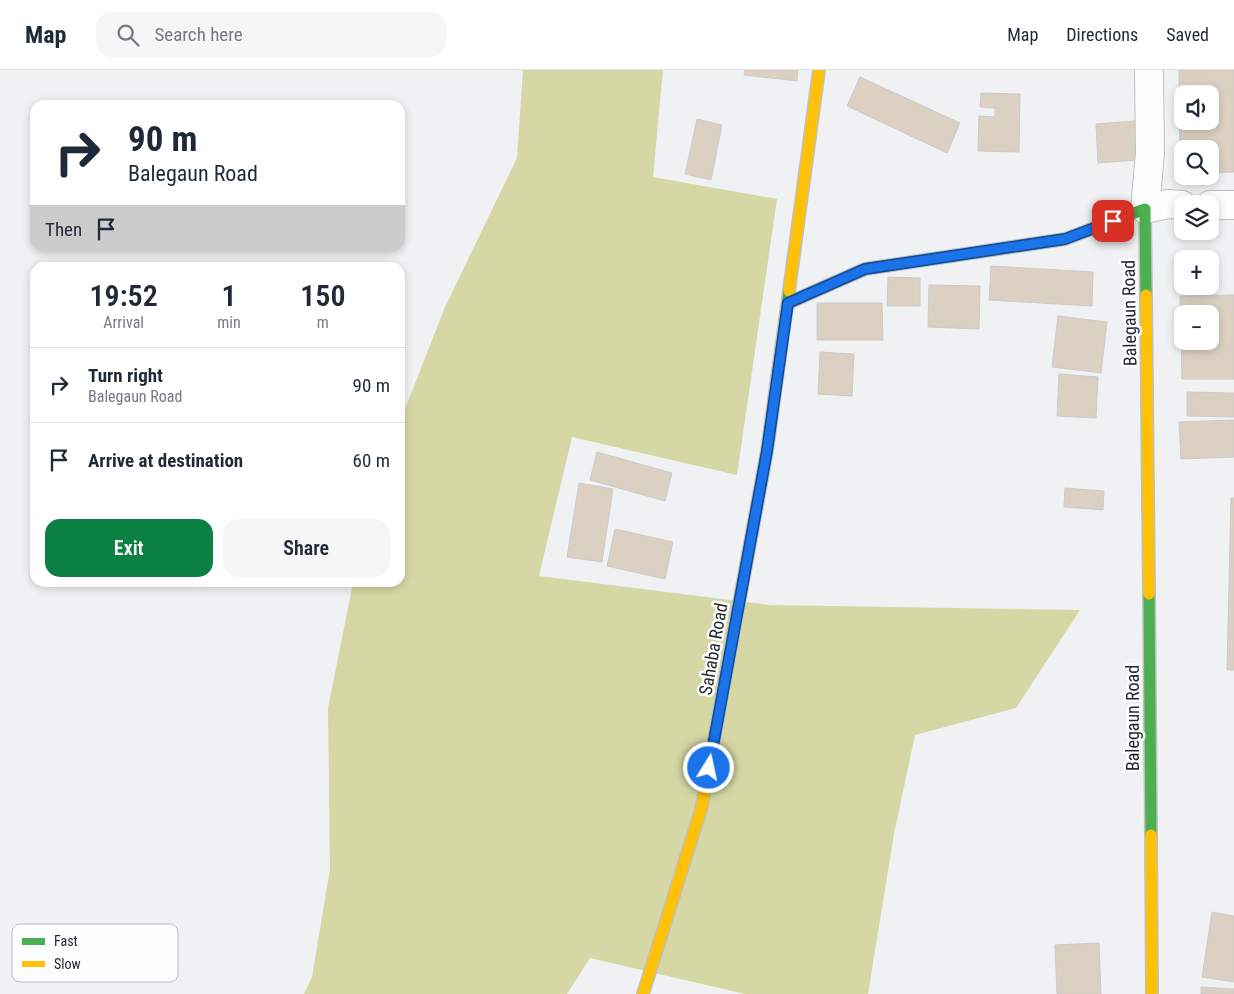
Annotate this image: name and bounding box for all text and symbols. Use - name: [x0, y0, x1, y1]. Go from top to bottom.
- search box: [96, 12, 446, 57]
- text: Map: [25, 21, 66, 49]
- icon: search: [114, 21, 142, 49]
- text: Search here: [154, 23, 243, 46]
- text: Map: [1007, 24, 1038, 45]
- text: Directions: [1066, 24, 1138, 45]
- text: Saved: [1166, 24, 1209, 45]
- map controls: [1174, 85, 1219, 350]
- button: sound: [1174, 85, 1219, 130]
- text: 90 m: [128, 119, 197, 160]
- icon: right: [45, 120, 110, 185]
- button: search: [1174, 140, 1219, 185]
- text: Balegaun Road: [128, 161, 258, 186]
- button: layers: [1174, 195, 1219, 240]
- pin: [1092, 200, 1134, 242]
- icon: arrive: [1099, 207, 1127, 235]
- icon: arrive: [92, 215, 120, 243]
- text: Then: [45, 218, 82, 241]
- button: +: [1174, 250, 1219, 295]
- street label: Balegaun Road: [1118, 260, 1140, 366]
- text: 19:52: [89, 278, 158, 313]
- text: 1: [221, 278, 237, 313]
- text: 150: [300, 278, 345, 313]
- button: −: [1174, 305, 1219, 350]
- text: Arrival: [103, 313, 144, 332]
- text: min: [217, 313, 241, 332]
- text: m: [317, 313, 329, 332]
- text: Turn right: [88, 364, 163, 387]
- icon: right: [45, 371, 73, 399]
- text: 90 m: [353, 374, 390, 397]
- text: Balegaun Road: [88, 387, 182, 406]
- icon: arrive: [45, 446, 73, 474]
- text: Arrive at destination: [88, 449, 243, 472]
- text: 60 m: [353, 449, 390, 472]
- button: Exit: [45, 519, 213, 577]
- button: Share: [223, 519, 390, 577]
- street label: Sahaba Road: [695, 601, 731, 697]
- street label: Balegaun Road: [1122, 665, 1143, 771]
- position arrow: [682, 741, 734, 793]
- legend: [12, 924, 178, 982]
- text: Fast: [54, 933, 78, 949]
- text: Slow: [54, 956, 81, 972]

